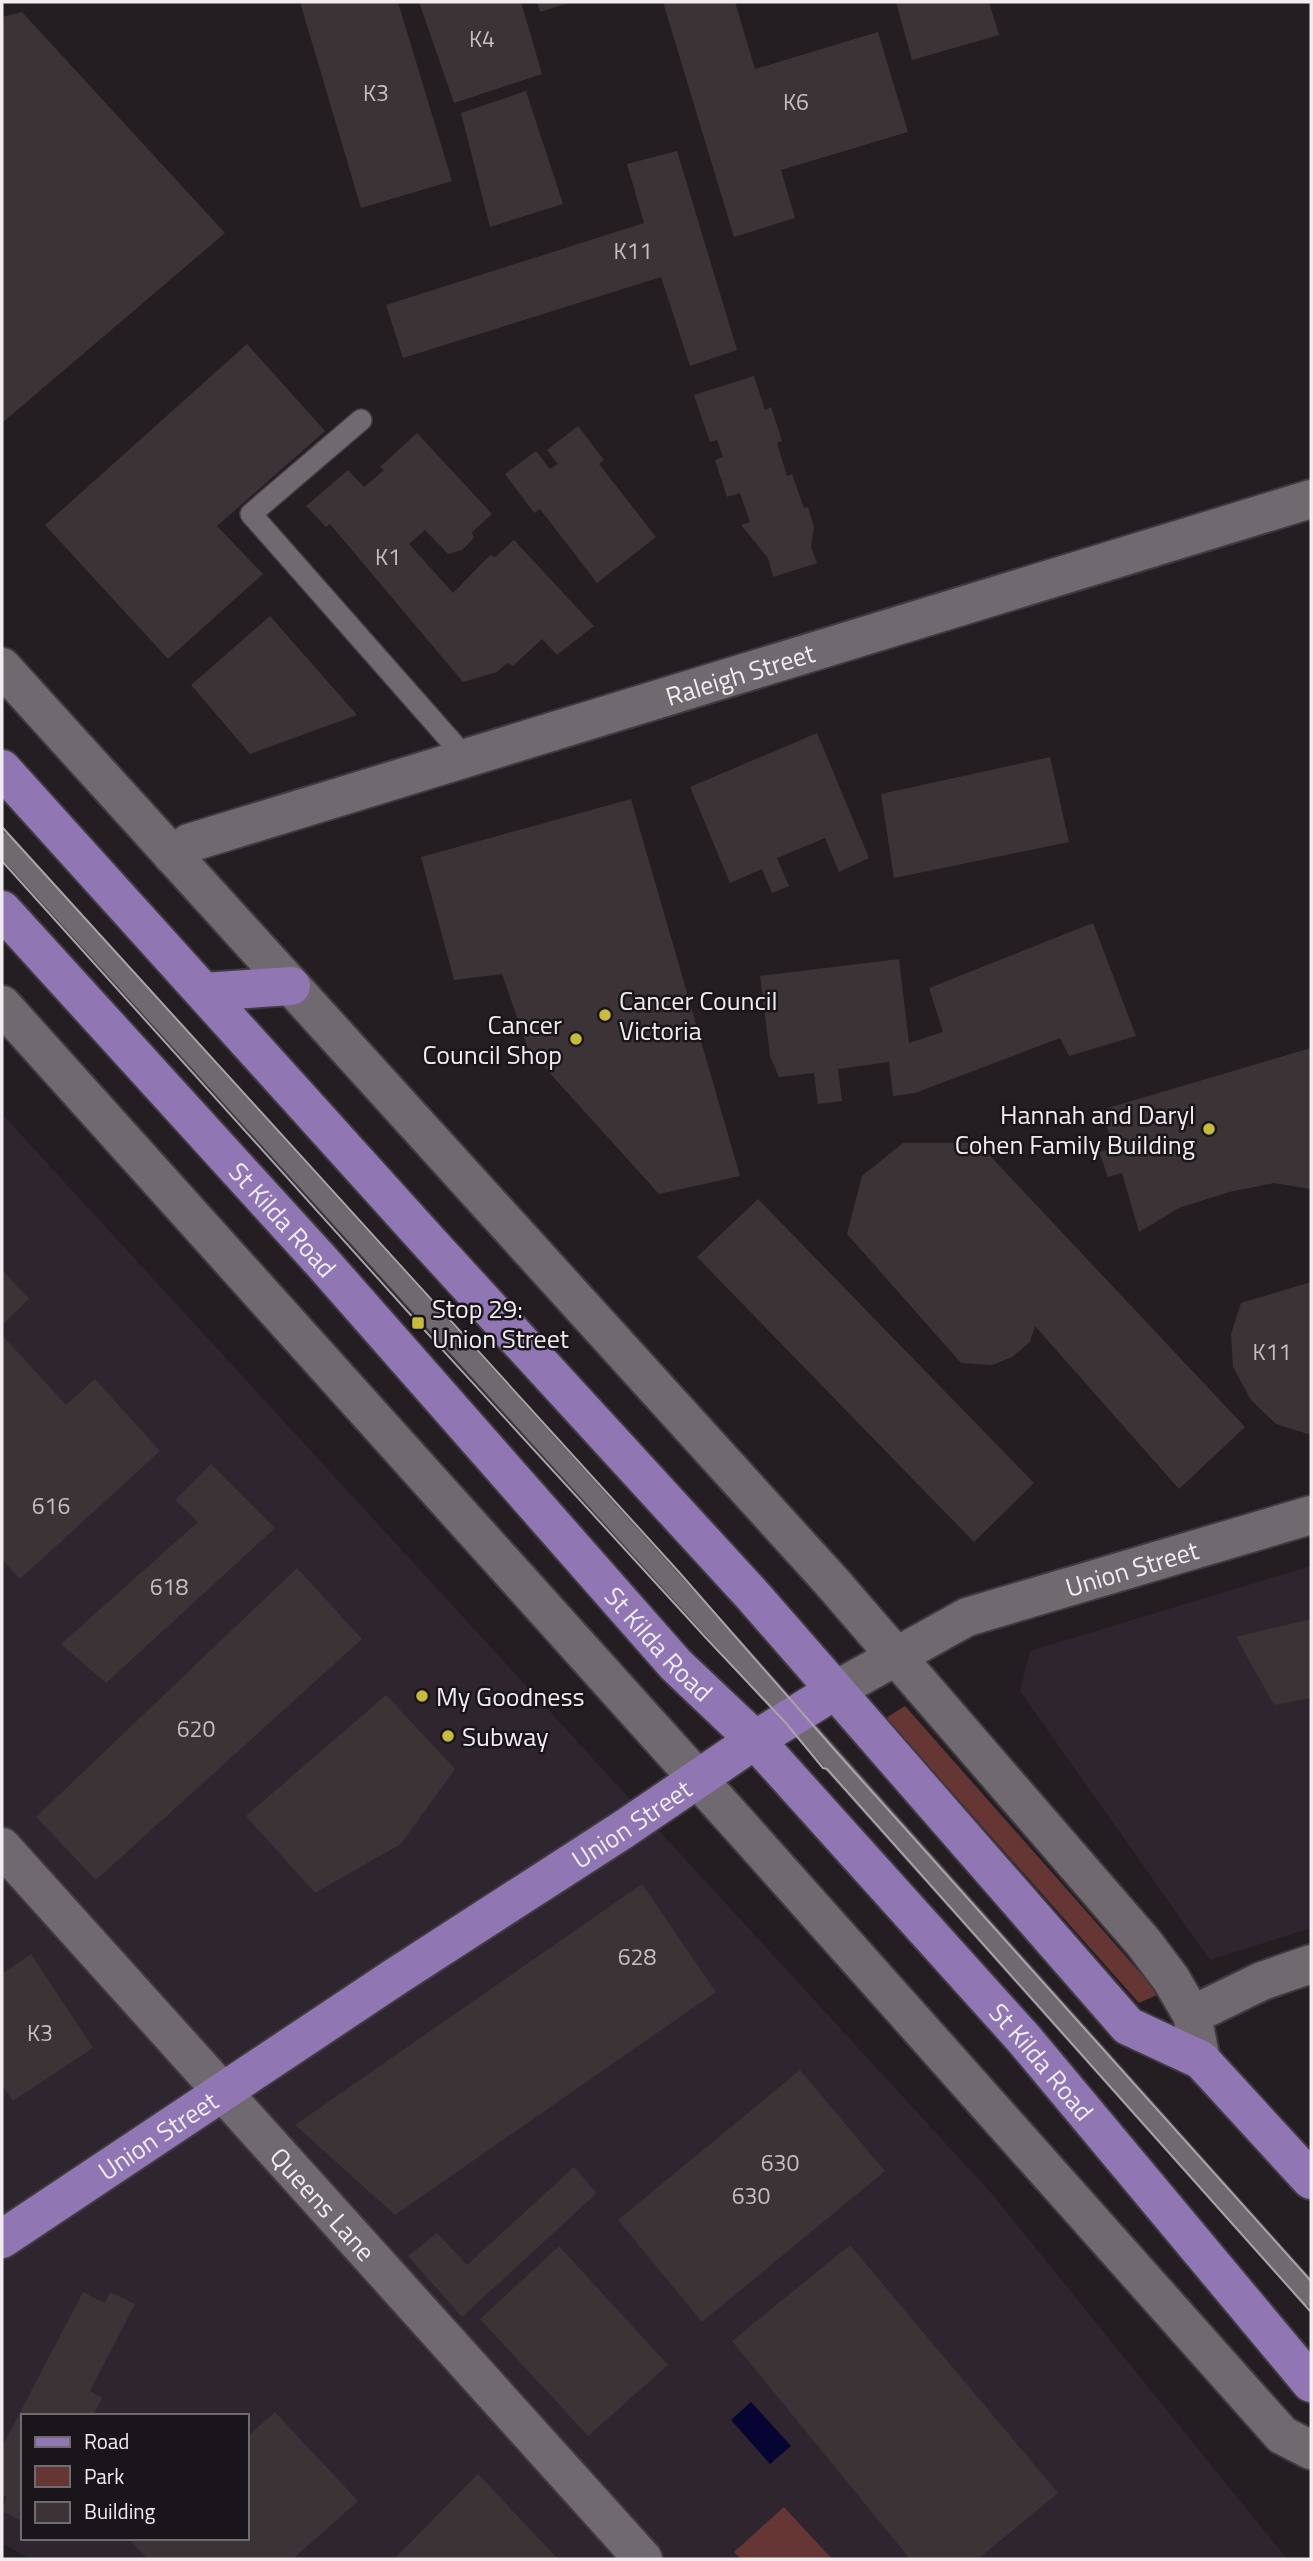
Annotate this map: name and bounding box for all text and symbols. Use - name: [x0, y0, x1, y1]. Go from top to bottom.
- house number: K4: [469, 21, 495, 56]
- house number: K3: [363, 75, 389, 110]
- house number: K6: [783, 84, 809, 119]
- house number: K11: [614, 233, 652, 268]
- house number: K1: [375, 539, 401, 574]
- street label: Raleigh Street: [660, 633, 819, 715]
- place label: Cancer Council Victoria: [619, 981, 778, 1050]
- place label: Cancer Council Shop: [422, 1005, 562, 1074]
- marker: Cancer Council Victoria: [597, 1007, 613, 1023]
- marker: Cancer Council Shop: [568, 1031, 584, 1047]
- place label: Hannah and Daryl Cohen Family Building: [955, 1095, 1195, 1164]
- marker: Hannah and Daryl Cohen Family Building: [1201, 1121, 1217, 1137]
- street label: St Kilda Road: [220, 1153, 346, 1286]
- place label: Stop 29: Union Street: [432, 1289, 569, 1358]
- marker: Stop 29: Union Street: [410, 1315, 426, 1331]
- house number: K11: [1253, 1334, 1291, 1369]
- house number: 616: [32, 1488, 70, 1523]
- street label: Union Street: [1061, 1530, 1203, 1606]
- house number: 618: [150, 1569, 188, 1604]
- street label: St Kilda Road: [596, 1578, 722, 1710]
- place label: My Goodness: [436, 1677, 585, 1716]
- marker: My Goodness: [414, 1688, 430, 1704]
- house number: 620: [177, 1711, 215, 1746]
- place label: Subway: [462, 1717, 549, 1756]
- marker: Subway: [440, 1728, 456, 1744]
- street label: Union Street: [563, 1769, 699, 1878]
- house number: 628: [618, 1939, 656, 1974]
- street label: St Kilda Road: [981, 1994, 1104, 2129]
- house number: K3: [27, 2015, 53, 2050]
- street label: Union Street: [90, 2081, 225, 2189]
- street label: Queens Lane: [261, 2138, 385, 2269]
- house number: 630: [761, 2145, 799, 2180]
- house number: 630: [732, 2178, 770, 2213]
- legend: [21, 2414, 248, 2540]
- text: Road: [84, 2425, 129, 2457]
- text: Park: [84, 2460, 124, 2492]
- text: Building: [84, 2495, 156, 2527]

